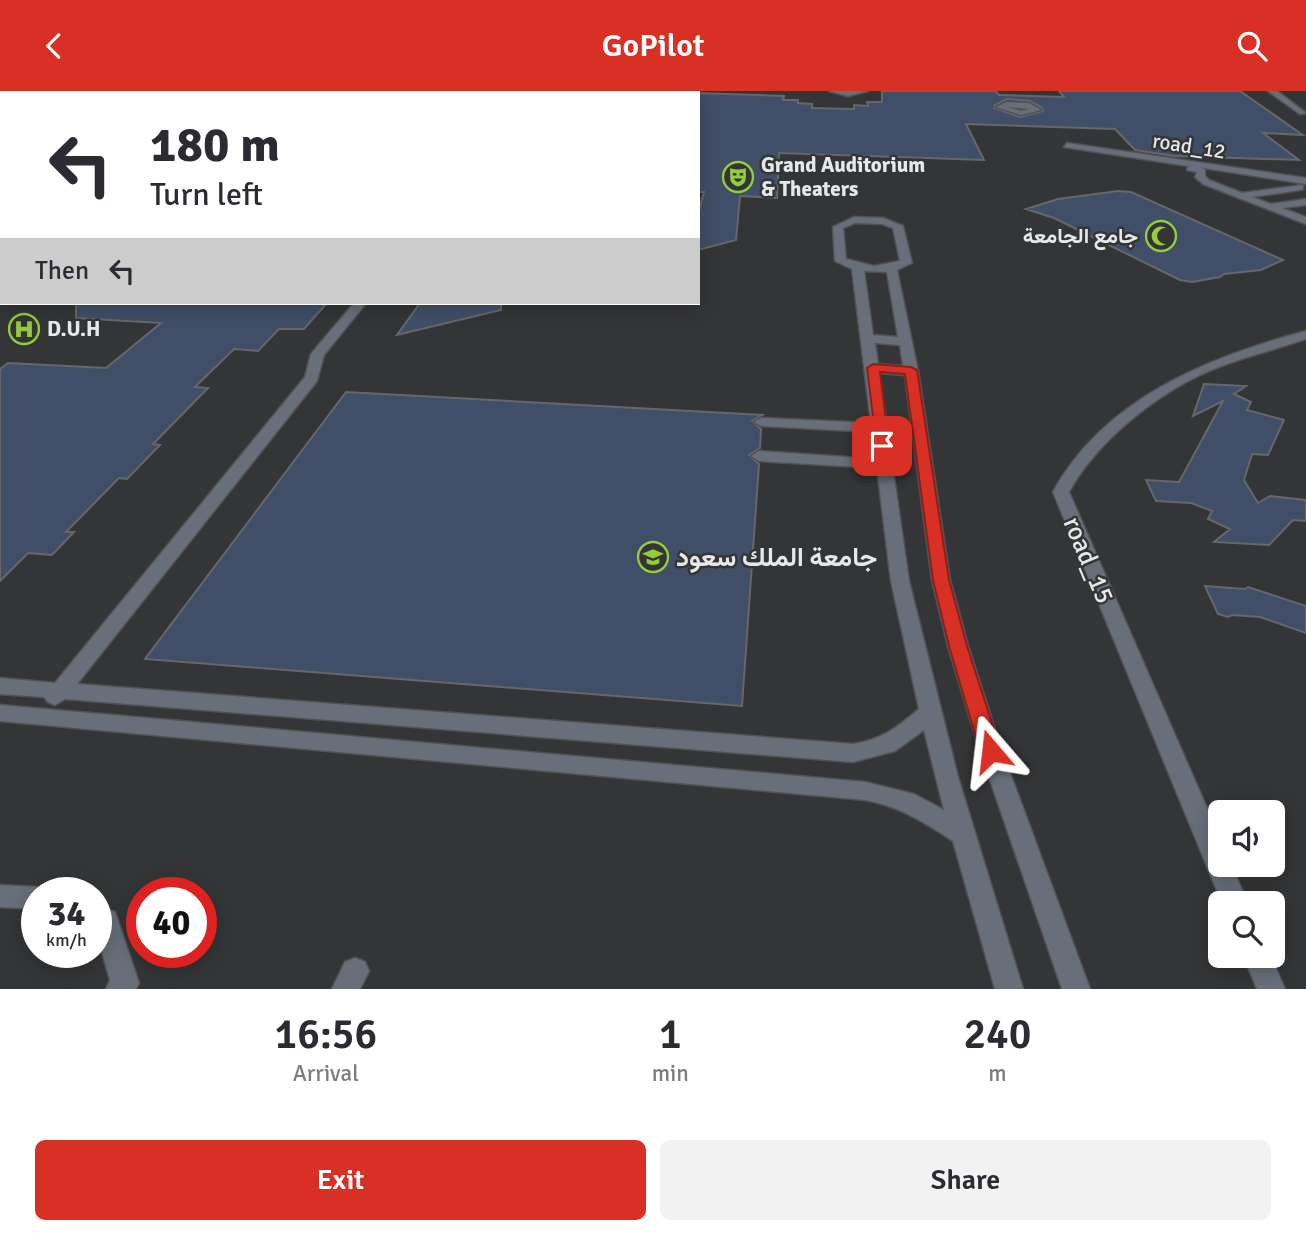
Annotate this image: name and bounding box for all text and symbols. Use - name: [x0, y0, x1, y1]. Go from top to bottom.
- text: GoPilot: [602, 26, 704, 65]
- icon: back: [35, 27, 73, 65]
- icon: search: [1233, 27, 1271, 65]
- text: 180 m: [150, 115, 280, 175]
- icon: left: [35, 119, 126, 210]
- street label: road_12: [1151, 127, 1227, 165]
- place label: Grand Auditorium & Theaters: [761, 152, 925, 202]
- theatre icon: Grand Auditorium & Theaters: [721, 160, 755, 194]
- text: Turn left: [150, 175, 263, 214]
- mosque icon: جامع الجامعة: [1144, 219, 1178, 253]
- place label: جامع الجامعة: [1023, 223, 1138, 250]
- icon: left: [103, 252, 141, 290]
- text: Then: [35, 255, 89, 287]
- hospital icon: D.U.H: [7, 312, 41, 346]
- place label: D.U.H: [47, 316, 100, 342]
- pin: [852, 416, 912, 476]
- icon: arrive: [863, 427, 901, 465]
- street label: road_15: [1056, 512, 1121, 609]
- school or university icon: جامعة الملك سعود: [636, 540, 670, 574]
- place label: جامعة الملك سعود: [676, 542, 877, 574]
- position arrow: [954, 714, 1028, 788]
- map controls: [1208, 800, 1285, 968]
- button: sound: [1208, 800, 1285, 877]
- speed limit sign: 40: [126, 877, 217, 968]
- button: search: [1208, 891, 1285, 968]
- text: 34: [48, 892, 85, 935]
- text: km/h: [46, 929, 87, 951]
- text: 16:56: [275, 1009, 377, 1060]
- text: 1: [659, 1009, 682, 1060]
- text: 240: [963, 1009, 1031, 1060]
- text: Arrival: [293, 1059, 359, 1088]
- text: min: [652, 1059, 689, 1088]
- text: m: [988, 1059, 1007, 1088]
- button: Exit: [35, 1140, 646, 1220]
- button: Share: [660, 1140, 1271, 1220]

